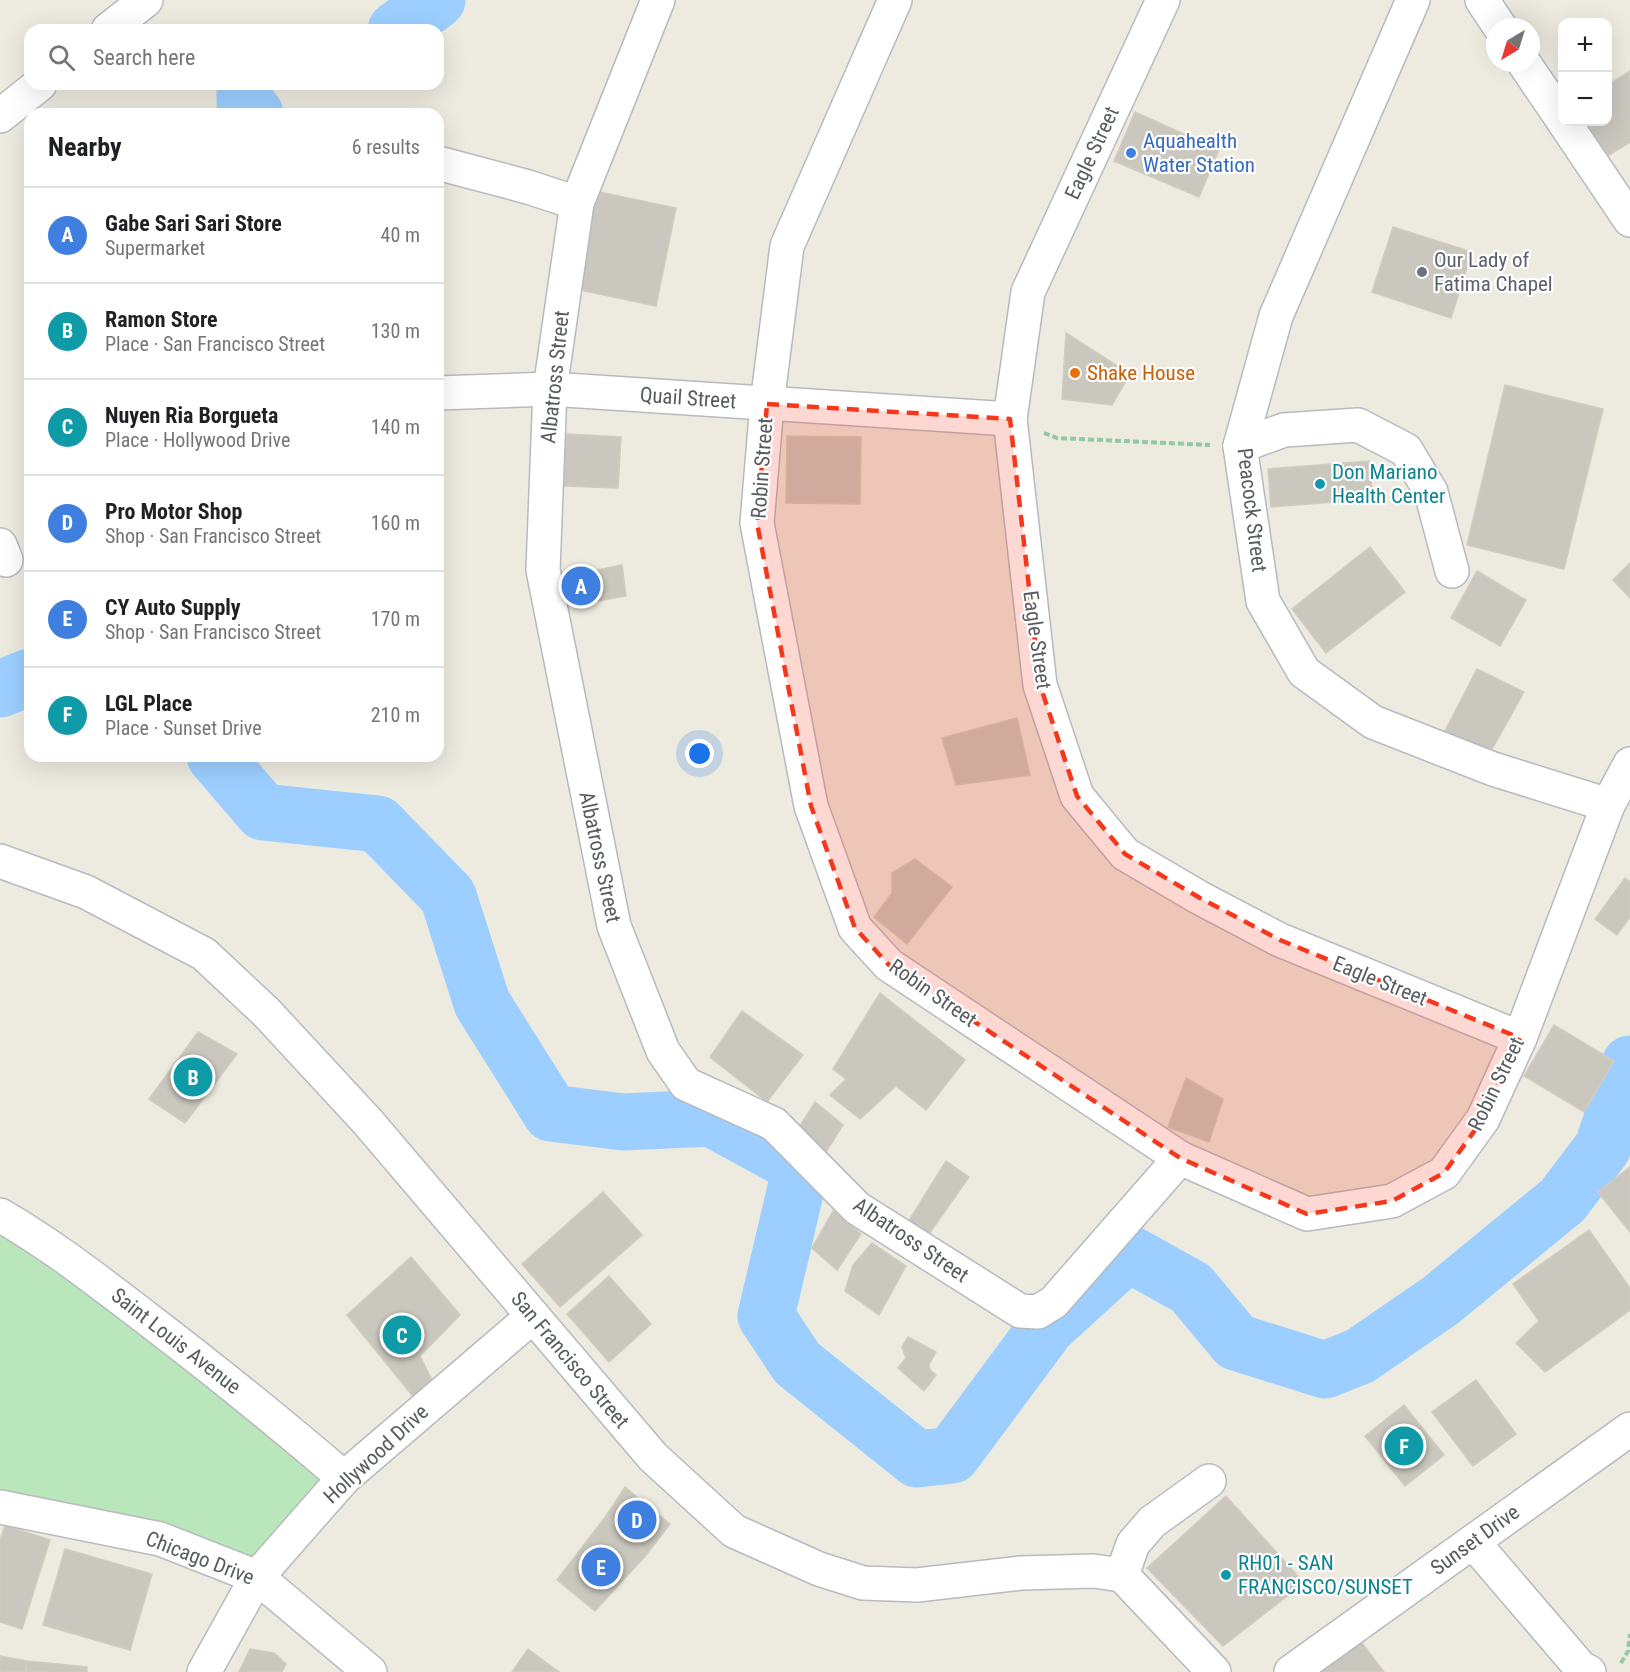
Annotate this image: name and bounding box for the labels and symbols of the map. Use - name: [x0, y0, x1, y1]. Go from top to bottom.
- north arrow: [1486, 18, 1540, 72]
- street label: Eagle Street: [1060, 103, 1124, 203]
- place label: Aquahealth Water Station: [1143, 129, 1255, 177]
- marker: Aquahealth Water Station: [1124, 146, 1138, 160]
- place label: Our Lady of Fatima Chapel: [1434, 248, 1553, 296]
- marker: Our Lady of Fatima Chapel: [1415, 265, 1429, 279]
- street label: Albatross Street: [536, 309, 574, 445]
- place label: Shake House: [1087, 361, 1195, 385]
- marker: Shake House: [1068, 366, 1082, 380]
- street label: Quail Street: [639, 383, 737, 413]
- street label: Robin Street: [747, 417, 777, 519]
- street label: Peacock Street: [1232, 447, 1272, 573]
- place label: Don Mariano Health Center: [1332, 460, 1445, 508]
- marker: Don Mariano Health Center: [1313, 477, 1327, 491]
- pin: A: [562, 564, 600, 608]
- street label: Eagle Street: [1018, 589, 1056, 691]
- your location: [685, 739, 714, 768]
- street label: Albatross Street: [574, 789, 626, 925]
- street label: Eagle Street: [1329, 951, 1431, 1011]
- street label: Robin Street: [885, 954, 981, 1032]
- street label: Robin Street: [1463, 1033, 1529, 1135]
- pin: B: [174, 1054, 212, 1100]
- street label: Albatross Street: [849, 1193, 973, 1287]
- street label: Saint Louis Avenue: [107, 1283, 245, 1399]
- street label: San Francisco Street: [506, 1287, 634, 1433]
- pin: C: [382, 1312, 422, 1358]
- street label: Hollywood Drive: [319, 1399, 433, 1508]
- pin: F: [1384, 1424, 1424, 1468]
- pin: D: [618, 1498, 656, 1543]
- street label: Sunset Drive: [1426, 1500, 1524, 1580]
- street label: Chicago Drive: [142, 1526, 258, 1590]
- pin: E: [582, 1544, 620, 1590]
- place label: RH01 - SAN FRANCISCO/SUNSET: [1238, 1551, 1413, 1599]
- marker: RH01 - SAN FRANCISCO/SUNSET: [1219, 1568, 1233, 1582]

